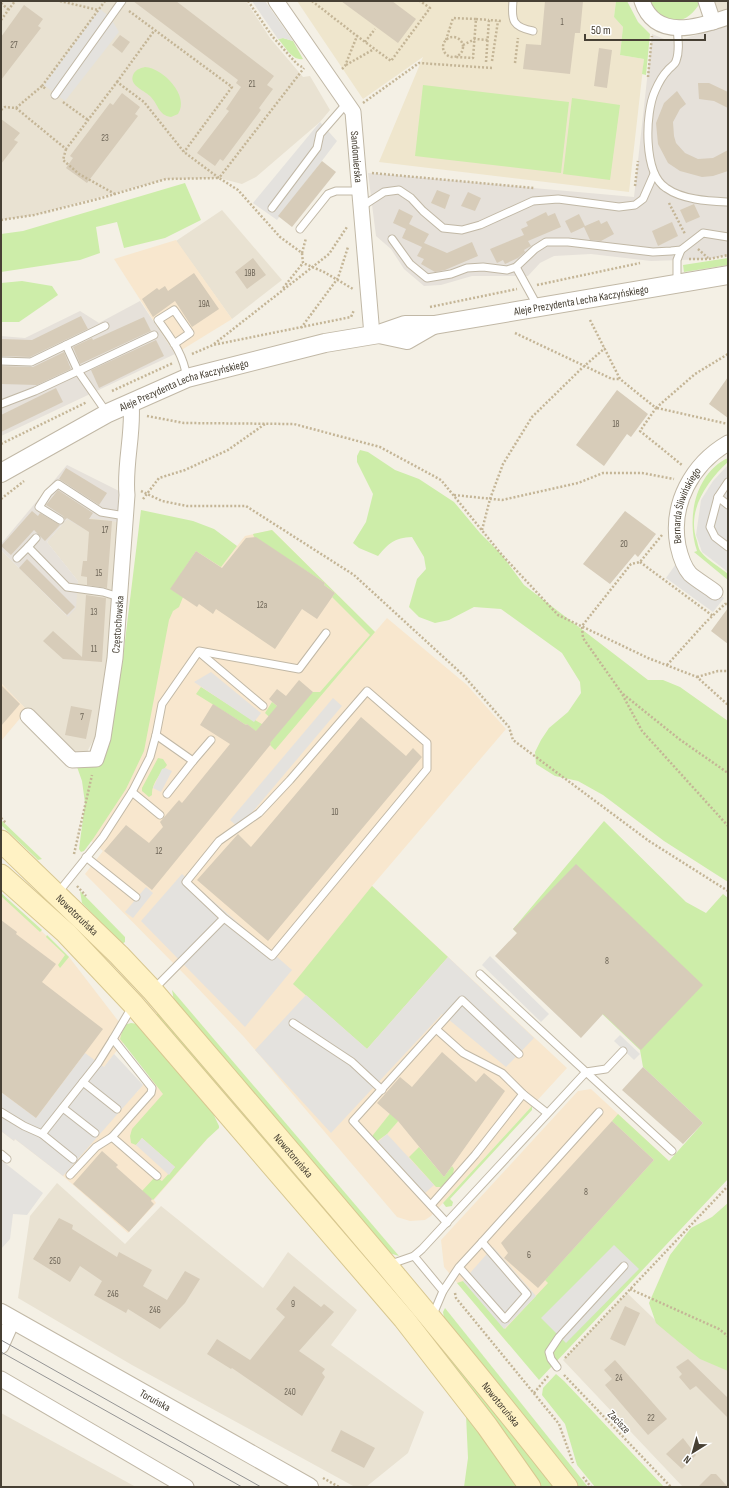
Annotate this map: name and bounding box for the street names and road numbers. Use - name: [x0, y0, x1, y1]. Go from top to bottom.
- street label: Sandomierska: [348, 130, 365, 183]
- street label: Aleje Prezydenta Lecha Kaczyńskiego: [512, 282, 650, 318]
- street label: Aleje Prezydenta Lecha Kaczyńskiego: [116, 356, 250, 414]
- street label: Bernarda Śliwińskiego: [670, 464, 704, 545]
- street label: Częstochowska: [109, 595, 126, 654]
- street label: Nowotoruńska: [53, 891, 101, 938]
- street label: Nowotoruńska: [271, 1131, 316, 1180]
- street label: Nowotoruńska: [479, 1379, 523, 1429]
- street label: Toruńska: [137, 1386, 173, 1414]
- street label: Zacisze: [605, 1408, 633, 1436]

